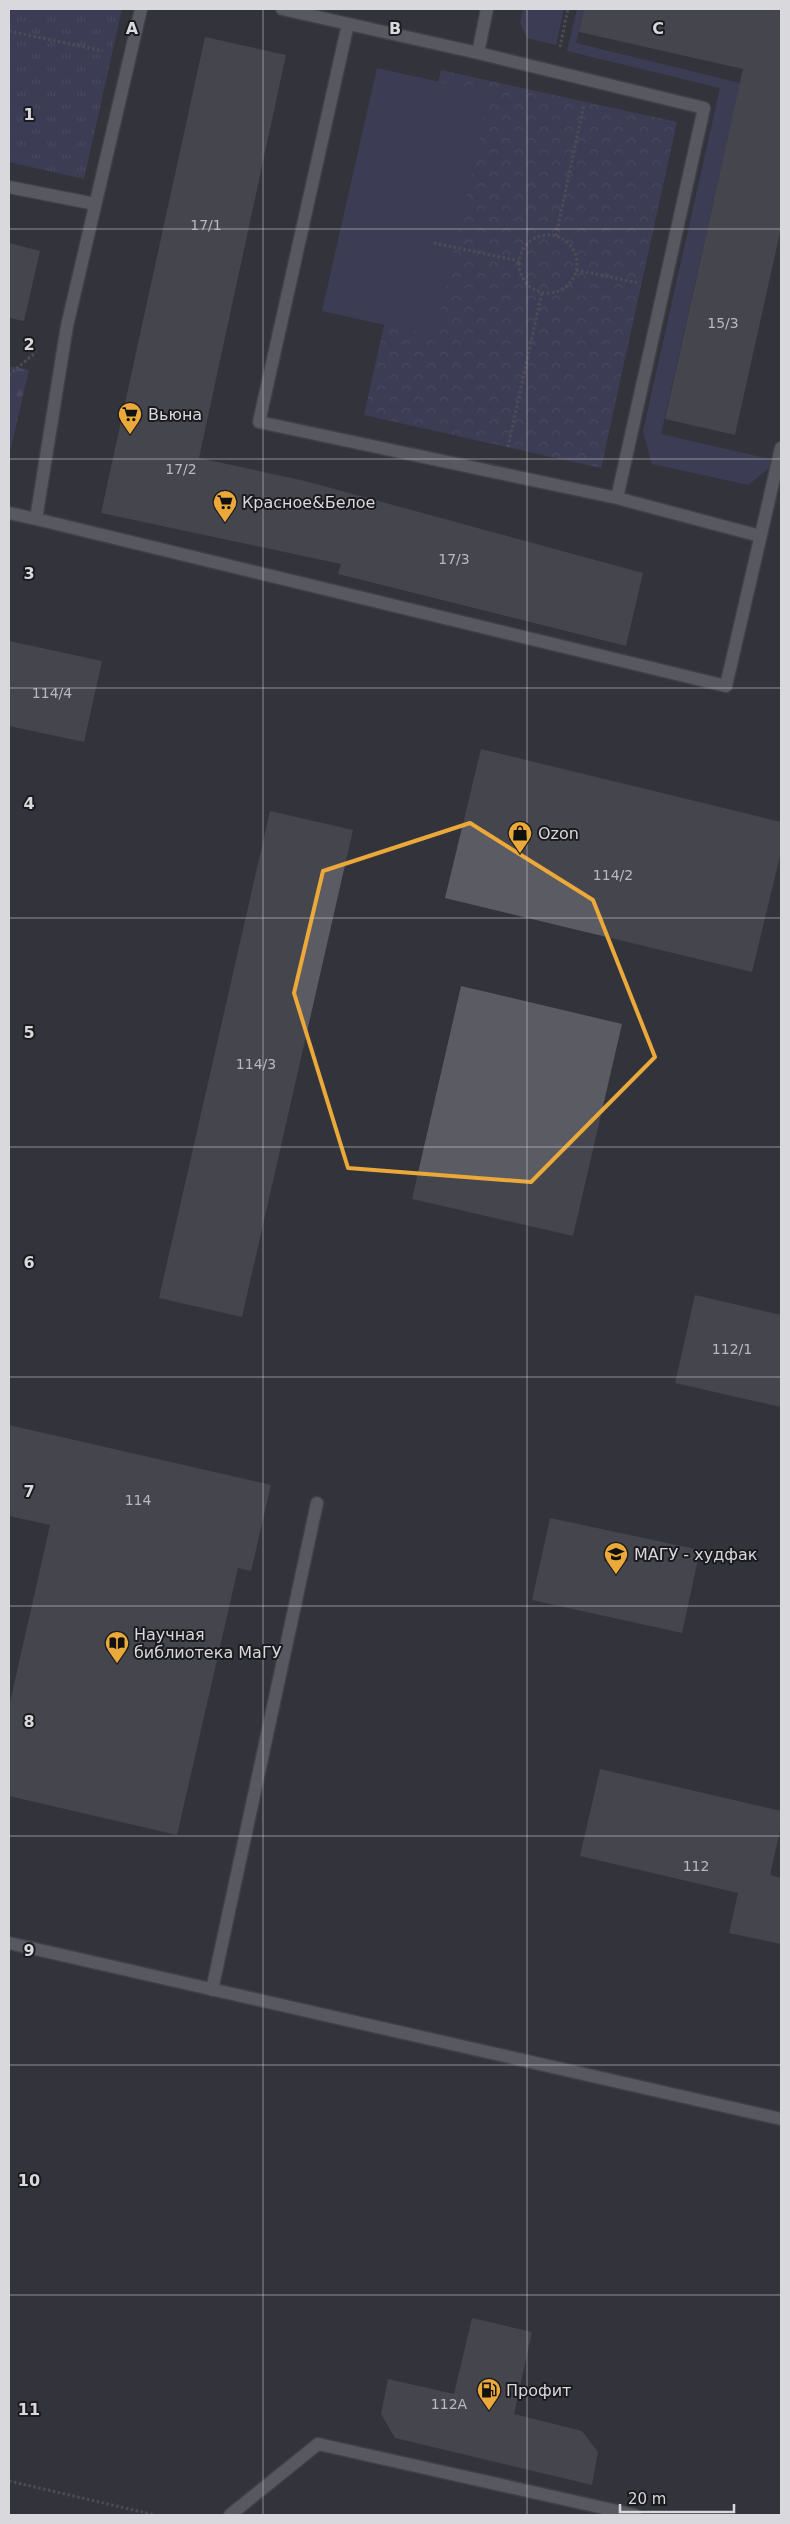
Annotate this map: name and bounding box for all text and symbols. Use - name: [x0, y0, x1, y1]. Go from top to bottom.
- text: A: [126, 19, 139, 38]
- text: B: [389, 19, 401, 38]
- text: C: [652, 19, 664, 38]
- text: 1: [23, 105, 35, 124]
- house number: 17/1: [190, 217, 222, 233]
- house number: 15/3: [707, 315, 739, 331]
- text: 2: [23, 335, 35, 354]
- supermarket icon: Вьюна: [117, 401, 143, 435]
- place label: Вьюна: [148, 405, 202, 424]
- house number: 17/2: [165, 461, 197, 477]
- supermarket icon: Красное&Белое: [212, 489, 238, 523]
- place label: Красное&Белое: [242, 493, 375, 512]
- house number: 17/3: [438, 551, 470, 567]
- text: 3: [23, 564, 35, 583]
- house number: 114/4: [32, 685, 72, 701]
- text: 4: [23, 794, 35, 813]
- shop icon: Ozon: [507, 820, 533, 854]
- place label: Ozon: [538, 824, 579, 843]
- house number: 114/2: [593, 867, 633, 883]
- text: 5: [23, 1023, 35, 1042]
- house number: 114/3: [236, 1056, 276, 1072]
- text: 6: [23, 1253, 35, 1272]
- house number: 112/1: [712, 1341, 752, 1357]
- text: 7: [23, 1482, 35, 1501]
- house number: 114: [125, 1492, 151, 1508]
- school or university icon: МАГУ - худфак: [603, 1541, 629, 1575]
- place label: МАГУ - худфак: [634, 1545, 758, 1564]
- place label: Научная библиотека МаГУ: [134, 1625, 282, 1662]
- library icon: Научная библиотека МаГУ: [104, 1630, 130, 1664]
- text: 8: [23, 1712, 35, 1731]
- house number: 112: [683, 1858, 709, 1874]
- text: 9: [23, 1941, 35, 1960]
- text: 10: [18, 2171, 40, 2190]
- fuel station icon: Профит: [476, 2377, 502, 2411]
- place label: Профит: [506, 2381, 571, 2400]
- house number: 112А: [431, 2396, 468, 2412]
- text: 11: [18, 2400, 40, 2419]
- scale bar: [620, 2482, 734, 2514]
- text: 20 m: [628, 2490, 666, 2508]

